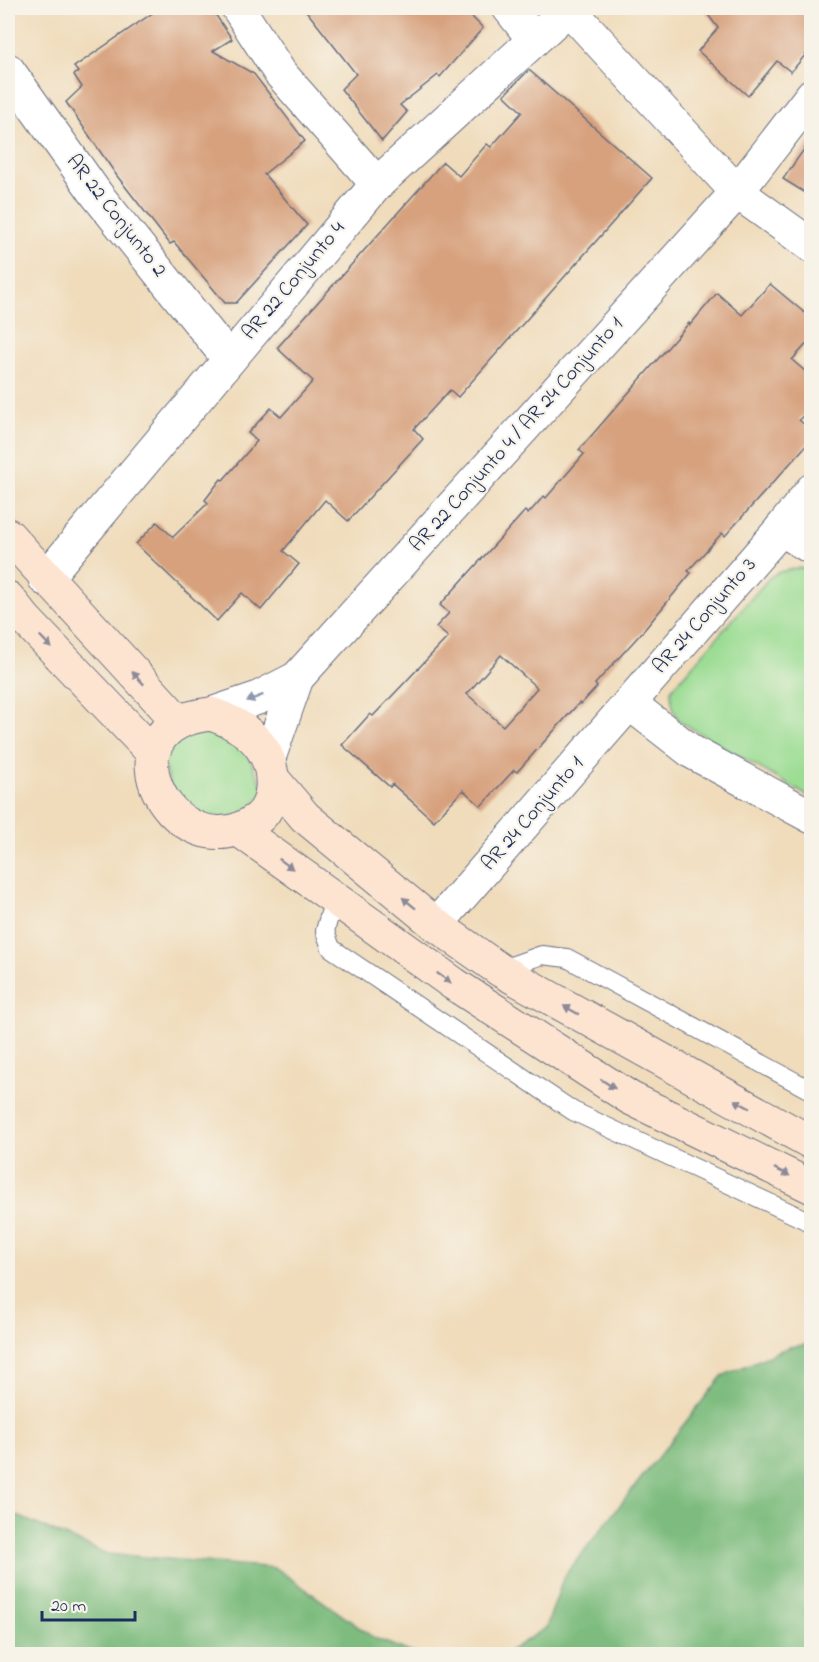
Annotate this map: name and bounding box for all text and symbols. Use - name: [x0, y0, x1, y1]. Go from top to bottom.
- street label: AR 22 Conjunto 2: [58, 148, 174, 284]
- street label: AR 22 Conjunto 4: [235, 215, 353, 347]
- street label: AR 22 Conjunto 4 / AR 24 Conjunto 1: [403, 310, 631, 559]
- street label: AR 24 Conjunto 3: [646, 551, 764, 681]
- one-way arrow: [39, 634, 52, 649]
- one-way arrow: [131, 671, 145, 686]
- one-way arrow: [246, 694, 264, 704]
- street label: AR 24 Conjunto 1: [475, 750, 592, 878]
- one-way arrow: [277, 858, 293, 870]
- one-way arrow: [401, 896, 417, 909]
- one-way arrow: [436, 972, 452, 984]
- one-way arrow: [563, 1005, 580, 1015]
- one-way arrow: [600, 1078, 616, 1089]
- one-way arrow: [733, 1099, 750, 1109]
- one-way arrow: [773, 1168, 790, 1177]
- scale bar: [42, 1584, 135, 1622]
- text: 20 m: [51, 1594, 86, 1620]

